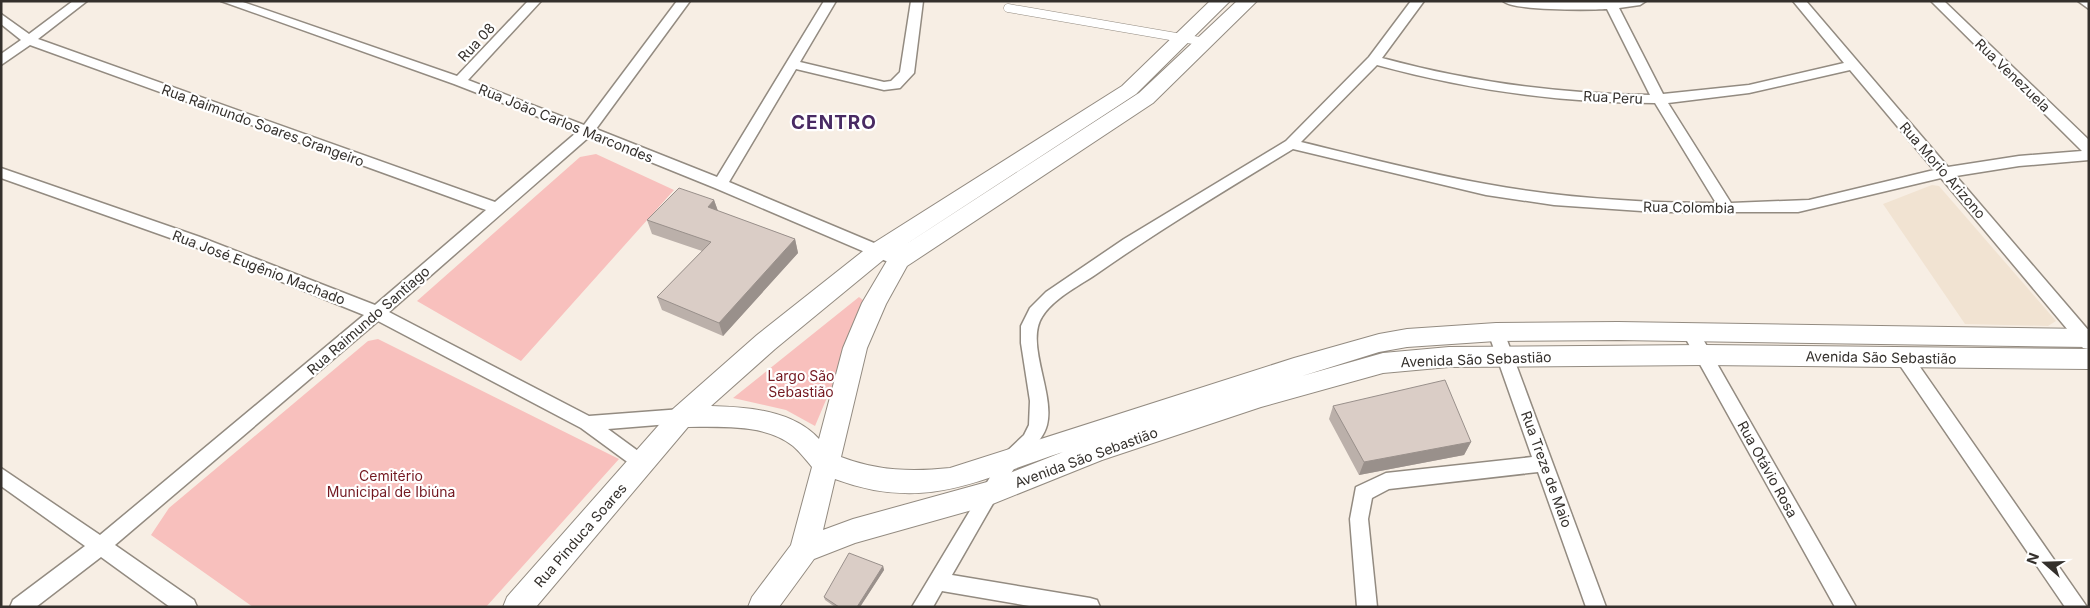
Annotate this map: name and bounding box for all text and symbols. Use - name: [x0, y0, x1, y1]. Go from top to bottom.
- street label: Rua 08: [454, 19, 498, 65]
- street label: Rua Venezuela: [1972, 35, 2054, 115]
- street label: Rua Raimundo Soares Grangeiro: [159, 80, 367, 170]
- street label: Rua João Carlos Marcondes: [476, 80, 656, 166]
- street label: Rua Peru: [1583, 87, 1643, 107]
- district label: CENTRO: [791, 111, 877, 134]
- street label: Rua Morio Arizono: [1896, 118, 1990, 222]
- street label: Rua Colombia: [1643, 198, 1735, 216]
- street label: Rua José Eugênio Machado: [170, 226, 348, 308]
- street label: Rua Raimundo Santiago: [303, 262, 433, 378]
- street label: Avenida São Sebastião: [1805, 347, 1957, 367]
- street label: Avenida São Sebastião: [1400, 348, 1552, 370]
- park label: Largo São Sebastião: [768, 367, 834, 400]
- street label: Rua Treze de Maio: [1518, 408, 1576, 530]
- street label: Rua Otávio Rosa: [1734, 418, 1802, 520]
- street label: Avenida São Sebastião: [1012, 423, 1160, 491]
- park label: Cemitério Municipal de Ibiúna: [327, 467, 455, 500]
- street label: Rua Pinduca Soares: [530, 479, 630, 591]
- north arrow: [2020, 538, 2070, 588]
- text: N: [2023, 550, 2042, 566]

